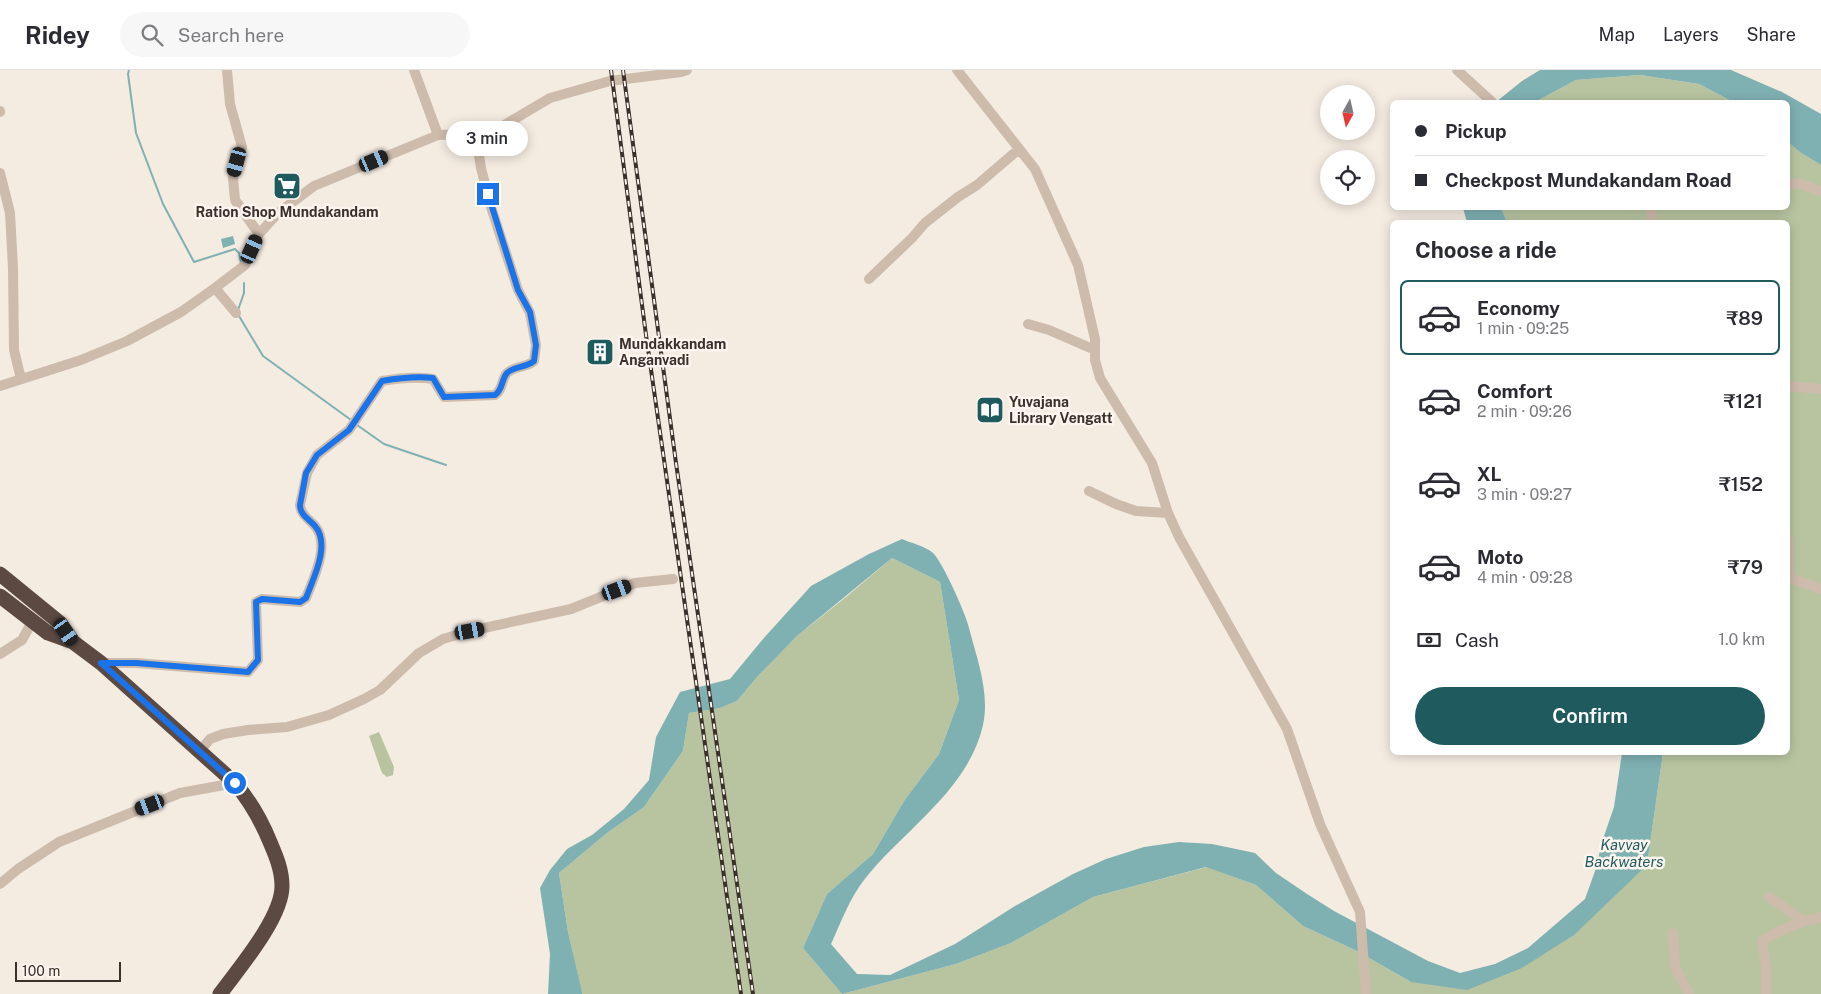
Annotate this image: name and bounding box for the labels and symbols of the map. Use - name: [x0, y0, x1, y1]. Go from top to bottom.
- north arrow: [1320, 85, 1375, 140]
- callout: 3 min: [447, 122, 529, 156]
- car: [225, 146, 248, 178]
- car: [357, 148, 390, 174]
- supermarket icon: Ration Shop Mundakandam: [272, 171, 302, 201]
- route end: [477, 183, 499, 205]
- place label: Ration Shop Mundakandam: [195, 204, 379, 220]
- car: [239, 232, 264, 266]
- place label: Mundakkandam Anganvadi: [619, 336, 726, 368]
- building icon: Mundakkandam Anganvadi: [585, 337, 615, 367]
- place label: Yuvajana Library Vengatt: [1009, 394, 1113, 426]
- library icon: Yuvajana Library Vengatt: [975, 395, 1005, 425]
- car: [600, 578, 633, 602]
- car: [51, 615, 80, 649]
- car: [453, 621, 486, 641]
- route start: [224, 772, 246, 794]
- car: [133, 793, 166, 817]
- water label: Kavvay Backwaters: [1585, 836, 1663, 870]
- scale bar: [15, 959, 121, 982]

